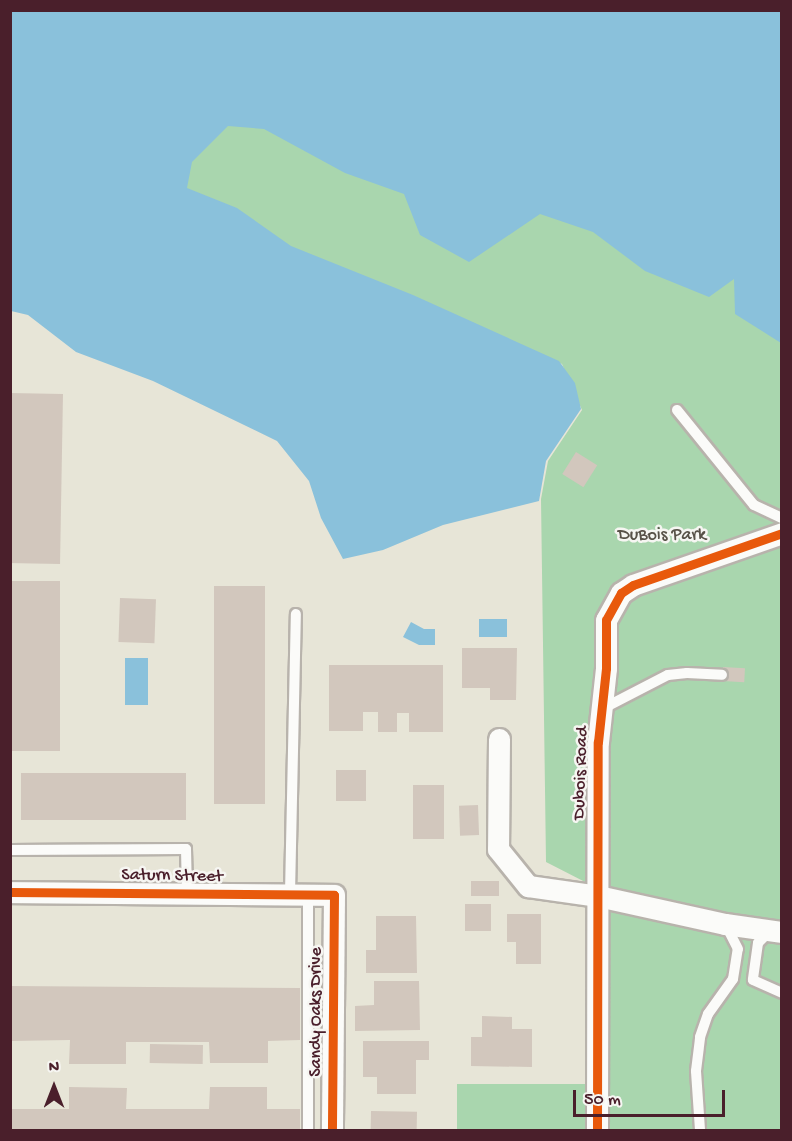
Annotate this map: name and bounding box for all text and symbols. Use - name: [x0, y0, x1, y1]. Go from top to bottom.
- park label: DuBois Park: [618, 525, 706, 547]
- street label: Dubois Road: [570, 726, 594, 820]
- street label: Saturn Street: [121, 865, 223, 889]
- street label: Sandy Oaks Drive: [306, 947, 328, 1077]
- north arrow: [24, 1057, 84, 1117]
- text: N: [49, 1059, 59, 1078]
- scale bar: [576, 1078, 728, 1116]
- text: 50 m: [584, 1090, 621, 1111]

